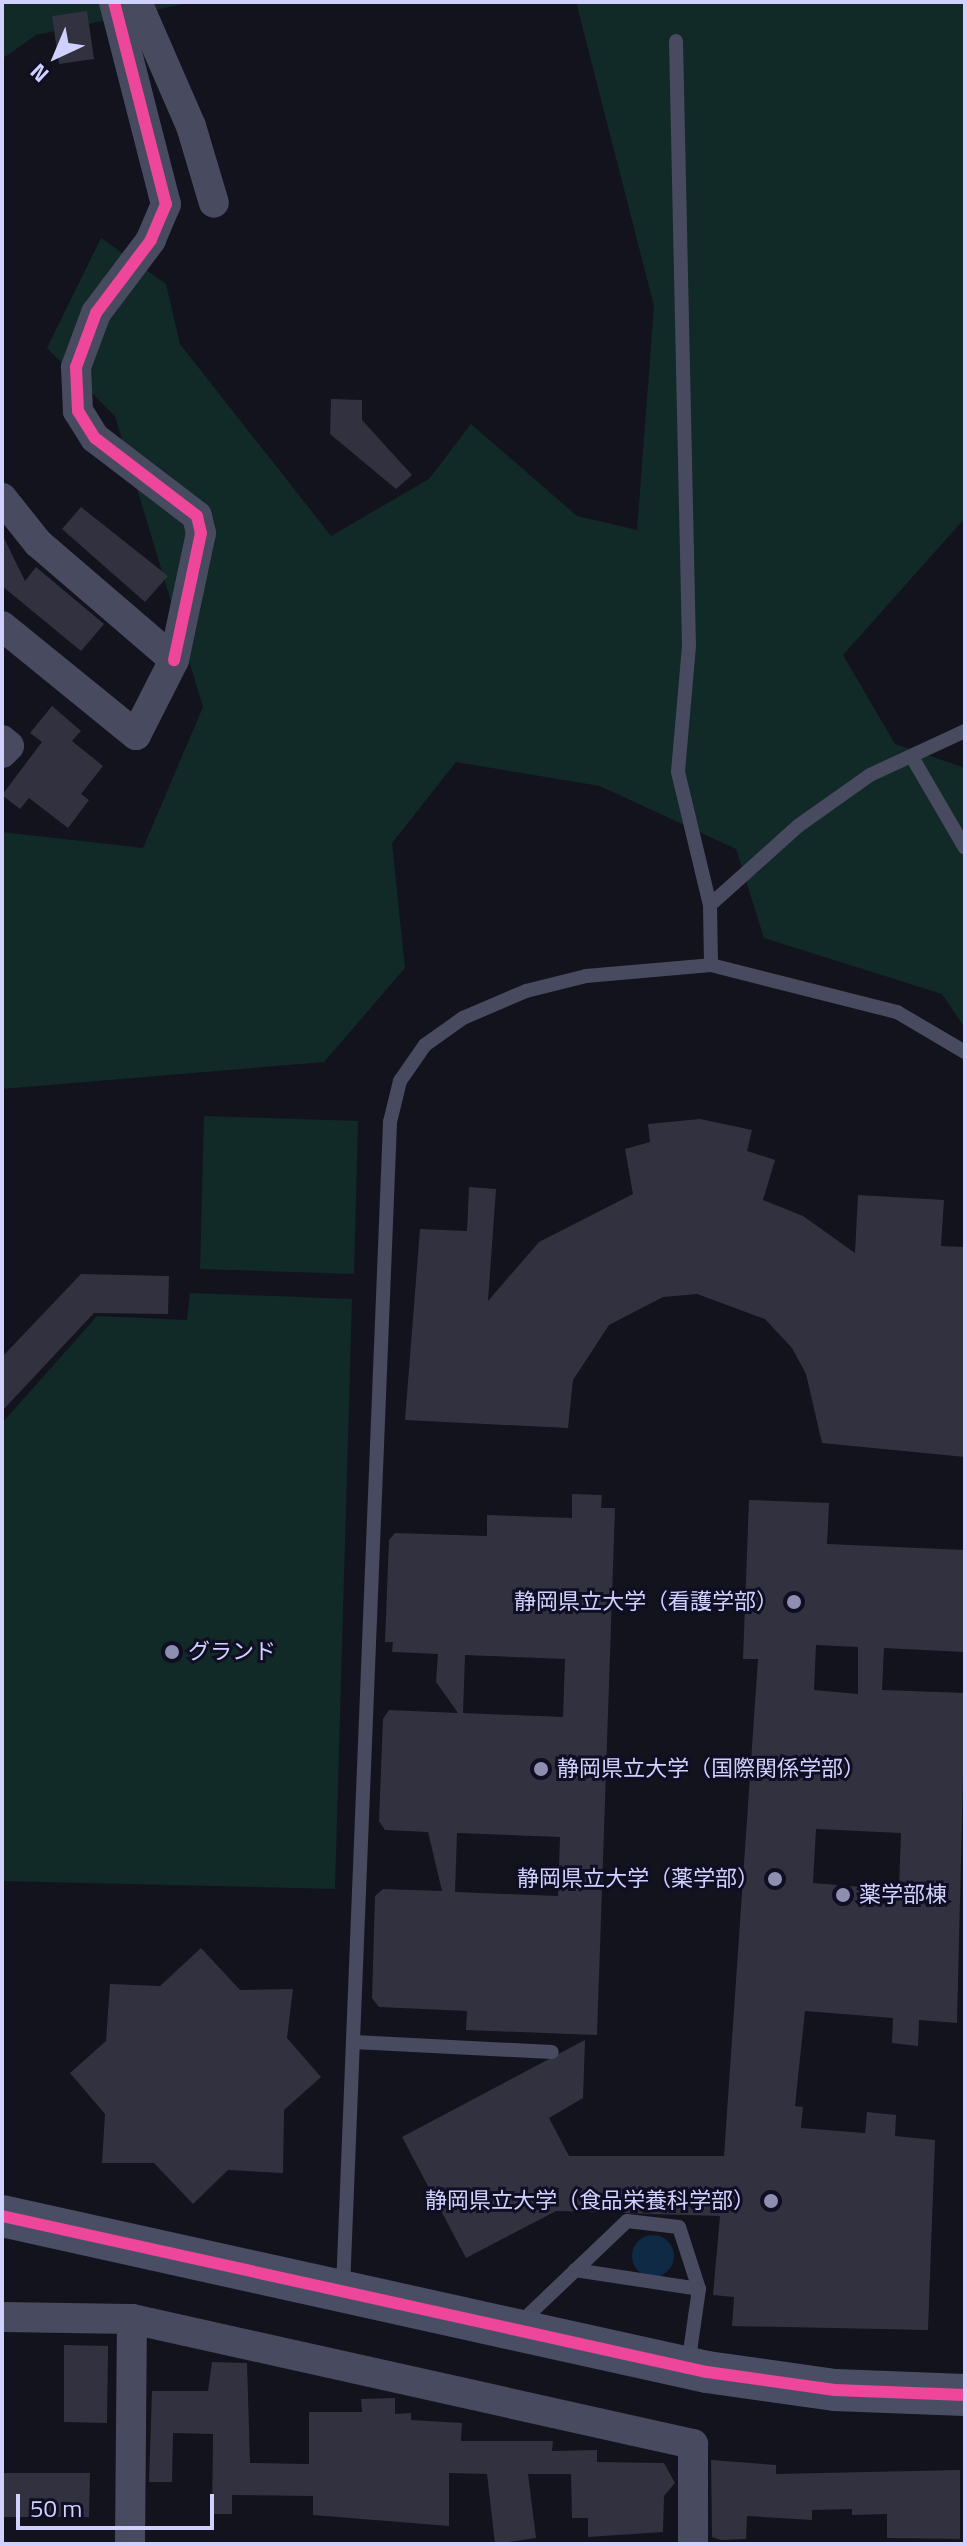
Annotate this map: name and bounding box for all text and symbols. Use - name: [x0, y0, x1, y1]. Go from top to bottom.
- north arrow: [16, 16, 96, 96]
- text: N: [22, 56, 57, 91]
- place label: 静岡県立大学（看護学部）: [514, 1589, 778, 1615]
- marker: 静岡県立大学（看護学部）: [785, 1593, 803, 1611]
- place label: グランド: [188, 1639, 276, 1665]
- marker: グランド: [163, 1643, 181, 1661]
- place label: 静岡県立大学（国際関係学部）: [557, 1756, 865, 1782]
- marker: 静岡県立大学（国際関係学部）: [532, 1760, 550, 1778]
- place label: 静岡県立大学（薬学部）: [517, 1866, 759, 1892]
- marker: 静岡県立大学（薬学部）: [766, 1870, 784, 1888]
- place label: 薬学部棟: [859, 1882, 947, 1908]
- marker: 薬学部棟: [834, 1886, 852, 1904]
- place label: 静岡県立大学（食品栄養科学部）: [425, 2188, 755, 2214]
- marker: 静岡県立大学（食品栄養科学部）: [762, 2192, 780, 2210]
- scale bar: [20, 2478, 218, 2528]
- text: 50 m: [30, 2490, 82, 2526]

